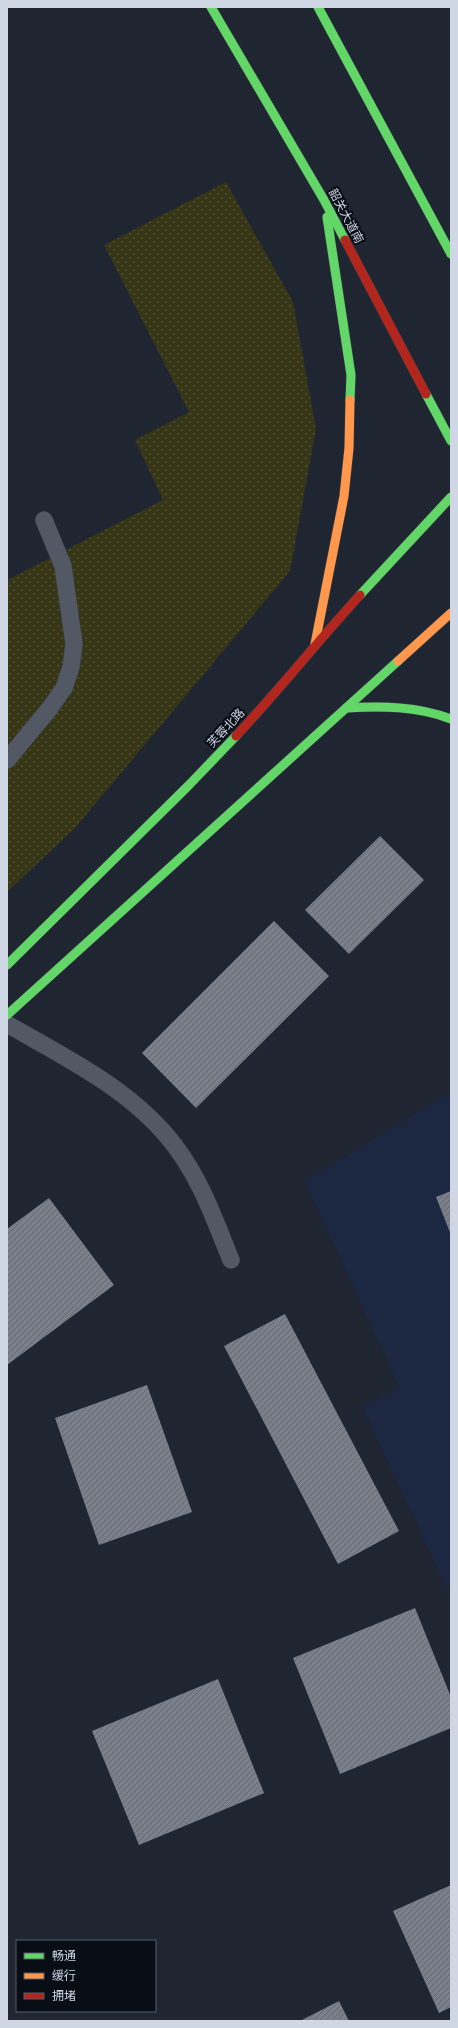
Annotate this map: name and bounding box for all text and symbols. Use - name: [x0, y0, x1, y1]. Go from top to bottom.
- street label: 韶关大道南: [325, 186, 367, 246]
- street label: 芙蓉北路: [204, 705, 248, 751]
- legend: [16, 1940, 156, 2012]
- text: 畅通: [52, 1948, 76, 1964]
- text: 缓行: [52, 1968, 76, 1984]
- text: 拥堵: [52, 1988, 76, 2004]

